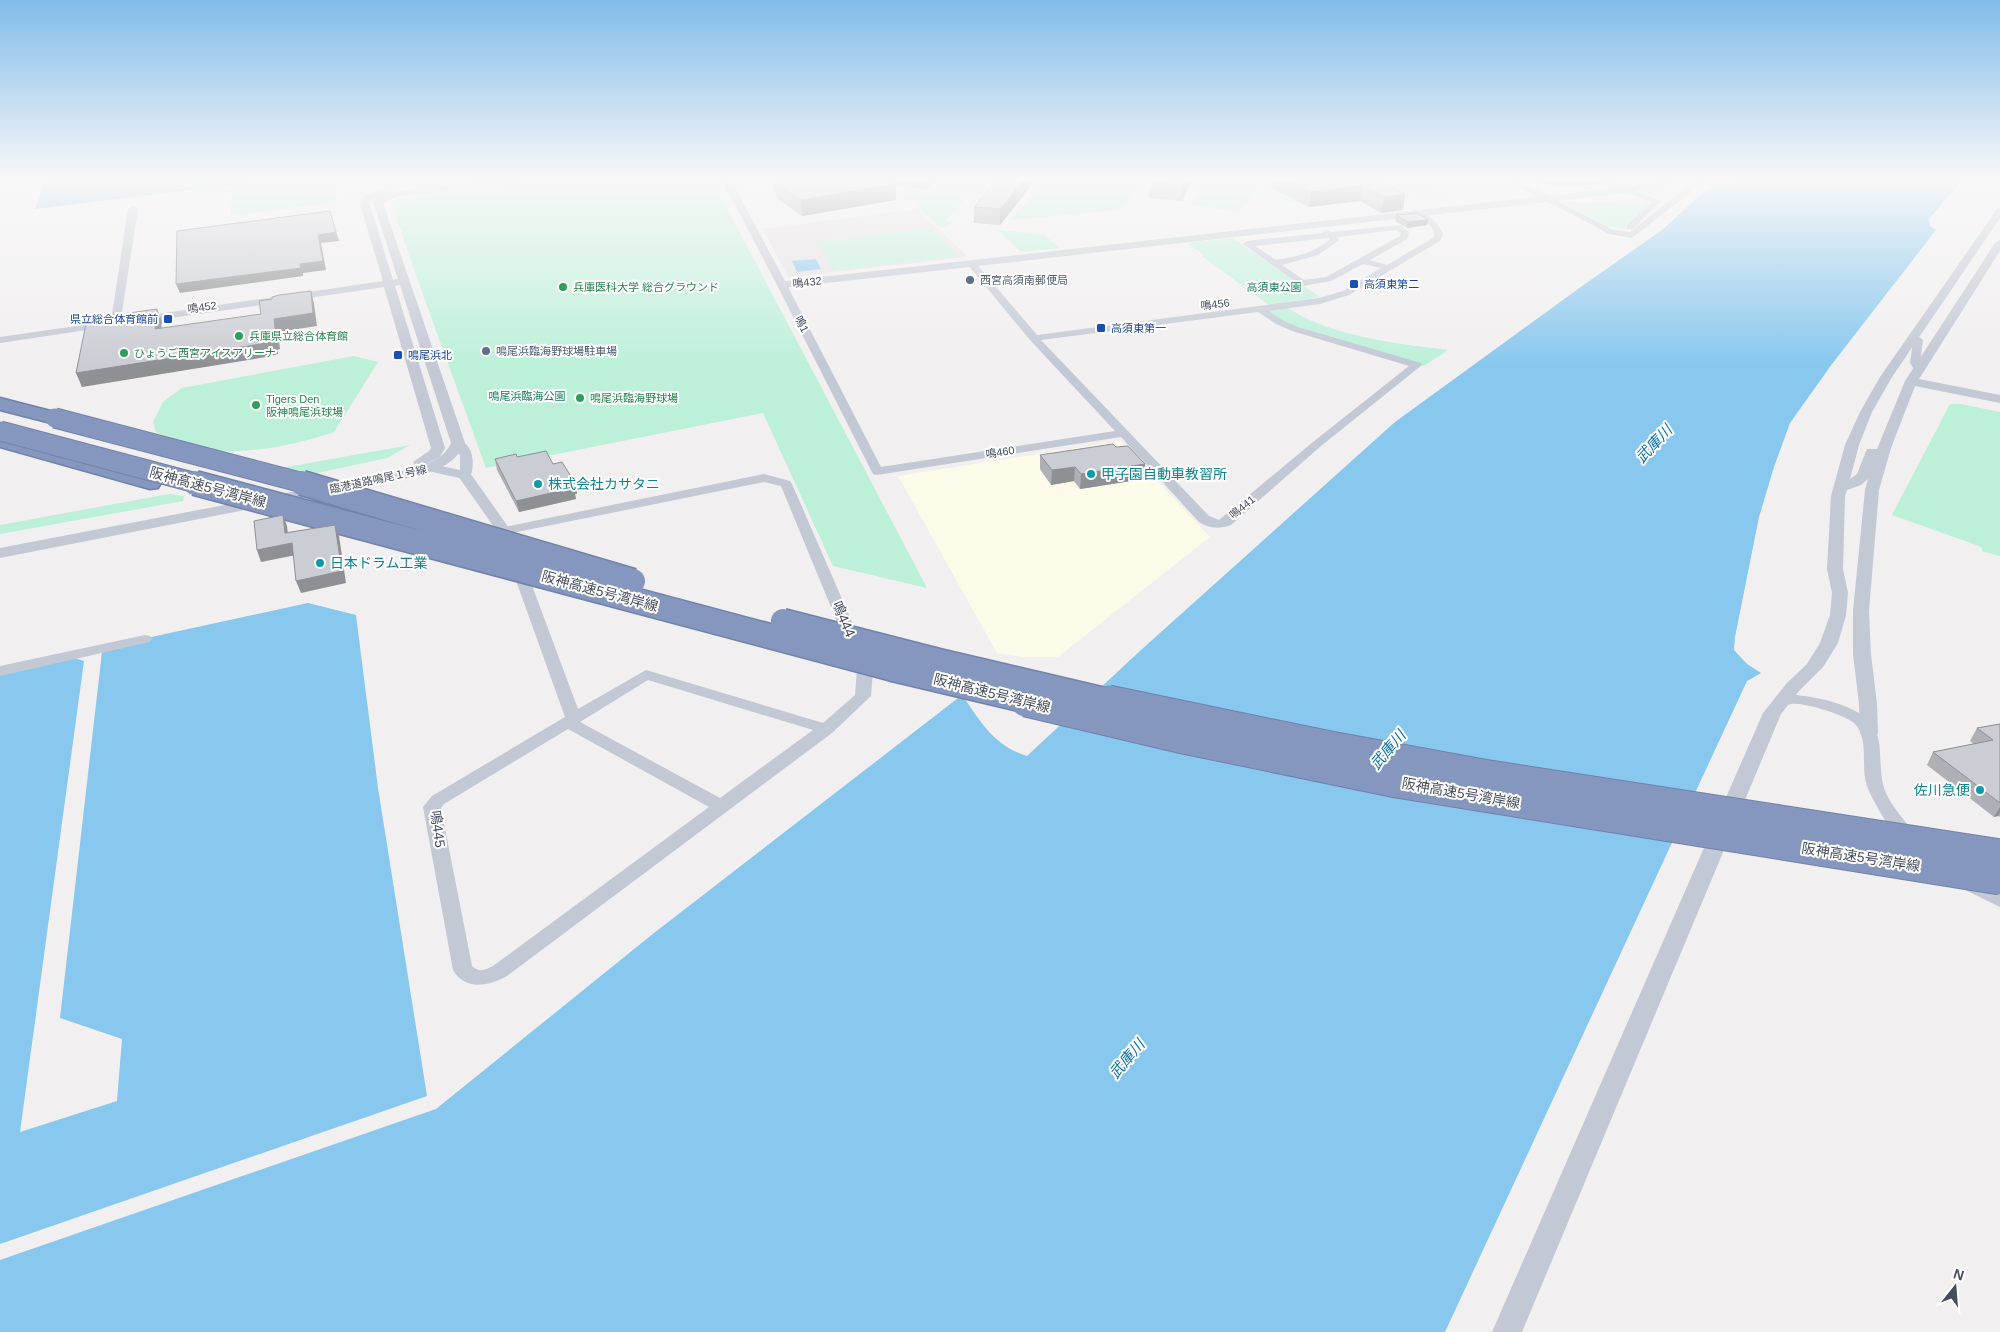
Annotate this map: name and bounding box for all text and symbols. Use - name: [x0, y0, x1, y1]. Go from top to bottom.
- street label: 鳴432: [792, 274, 822, 290]
- marker: 西宮高須南郵便局: [964, 274, 976, 286]
- place label: 西宮高須南郵便局: [980, 274, 1068, 286]
- marker: 高須東第二: [1348, 278, 1360, 290]
- place label: 高須東第二: [1364, 278, 1419, 290]
- marker: 兵庫医科大学 総合グラウンド: [557, 281, 569, 293]
- place label: 兵庫医科大学 総合グラウンド: [573, 281, 719, 293]
- park label: 高須東公園: [1247, 281, 1302, 293]
- street label: 鳴456: [1200, 296, 1230, 312]
- street label: 鳴452: [187, 299, 217, 315]
- place label: 県立総合体育館前: [70, 313, 158, 325]
- marker: 県立総合体育館前: [162, 313, 174, 325]
- street label: 鳴1: [793, 314, 811, 334]
- marker: 高須東第一: [1095, 322, 1107, 334]
- place label: 高須東第一: [1111, 322, 1166, 334]
- marker: 兵庫県立総合体育館: [233, 330, 245, 342]
- place label: 兵庫県立総合体育館: [249, 330, 348, 342]
- marker: 鳴尾浜臨海野球場駐車場: [480, 345, 492, 357]
- place label: 鳴尾浜臨海野球場駐車場: [496, 345, 617, 357]
- marker: ひょうご西宮アイスアリーナ: [118, 347, 130, 359]
- place label: ひょうご西宮アイスアリーナ: [134, 347, 276, 359]
- marker: 鳴尾浜北: [392, 349, 404, 361]
- place label: 鳴尾浜北: [408, 349, 452, 361]
- park label: 鳴尾浜臨海公園: [489, 390, 566, 402]
- marker: 鳴尾浜臨海野球場: [574, 392, 586, 404]
- place label: 鳴尾浜臨海野球場: [590, 392, 678, 404]
- place label: Tigers Den 阪神鳴尾浜球場: [266, 393, 343, 418]
- marker: Tigers Den 阪神鳴尾浜球場: [250, 399, 262, 411]
- water label: 武庫川: [1632, 420, 1677, 466]
- street label: 鳴460: [985, 444, 1015, 460]
- street label: 臨港道路鳴尾１号線: [328, 463, 428, 495]
- street label: 阪神高速5号湾岸線: [148, 464, 268, 510]
- place label: 甲子園自動車教習所: [1101, 466, 1227, 482]
- marker: 甲子園自動車教習所: [1085, 468, 1097, 480]
- place label: 株式会社カサタニ: [548, 476, 660, 492]
- marker: 株式会社カサタニ: [532, 478, 544, 490]
- street label: 鳴441: [1227, 493, 1257, 521]
- place label: 日本ドラム工業: [330, 555, 428, 571]
- marker: 日本ドラム工業: [314, 557, 326, 569]
- street label: 阪神高速5号湾岸線: [540, 568, 660, 614]
- street label: 鳴444: [829, 599, 859, 640]
- street label: 阪神高速5号湾岸線: [932, 671, 1052, 715]
- water label: 武庫川: [1367, 725, 1410, 772]
- street label: 阪神高速5号湾岸線: [1401, 775, 1521, 811]
- place label: 佐川急便: [1914, 782, 1970, 798]
- marker: 佐川急便: [1974, 784, 1986, 796]
- street label: 鳴445: [427, 809, 449, 849]
- street label: 阪神高速5号湾岸線: [1801, 840, 1921, 874]
- water label: 武庫川: [1106, 1034, 1149, 1081]
- north arrow: [1930, 1262, 1980, 1312]
- text: N: [1952, 1265, 1966, 1284]

